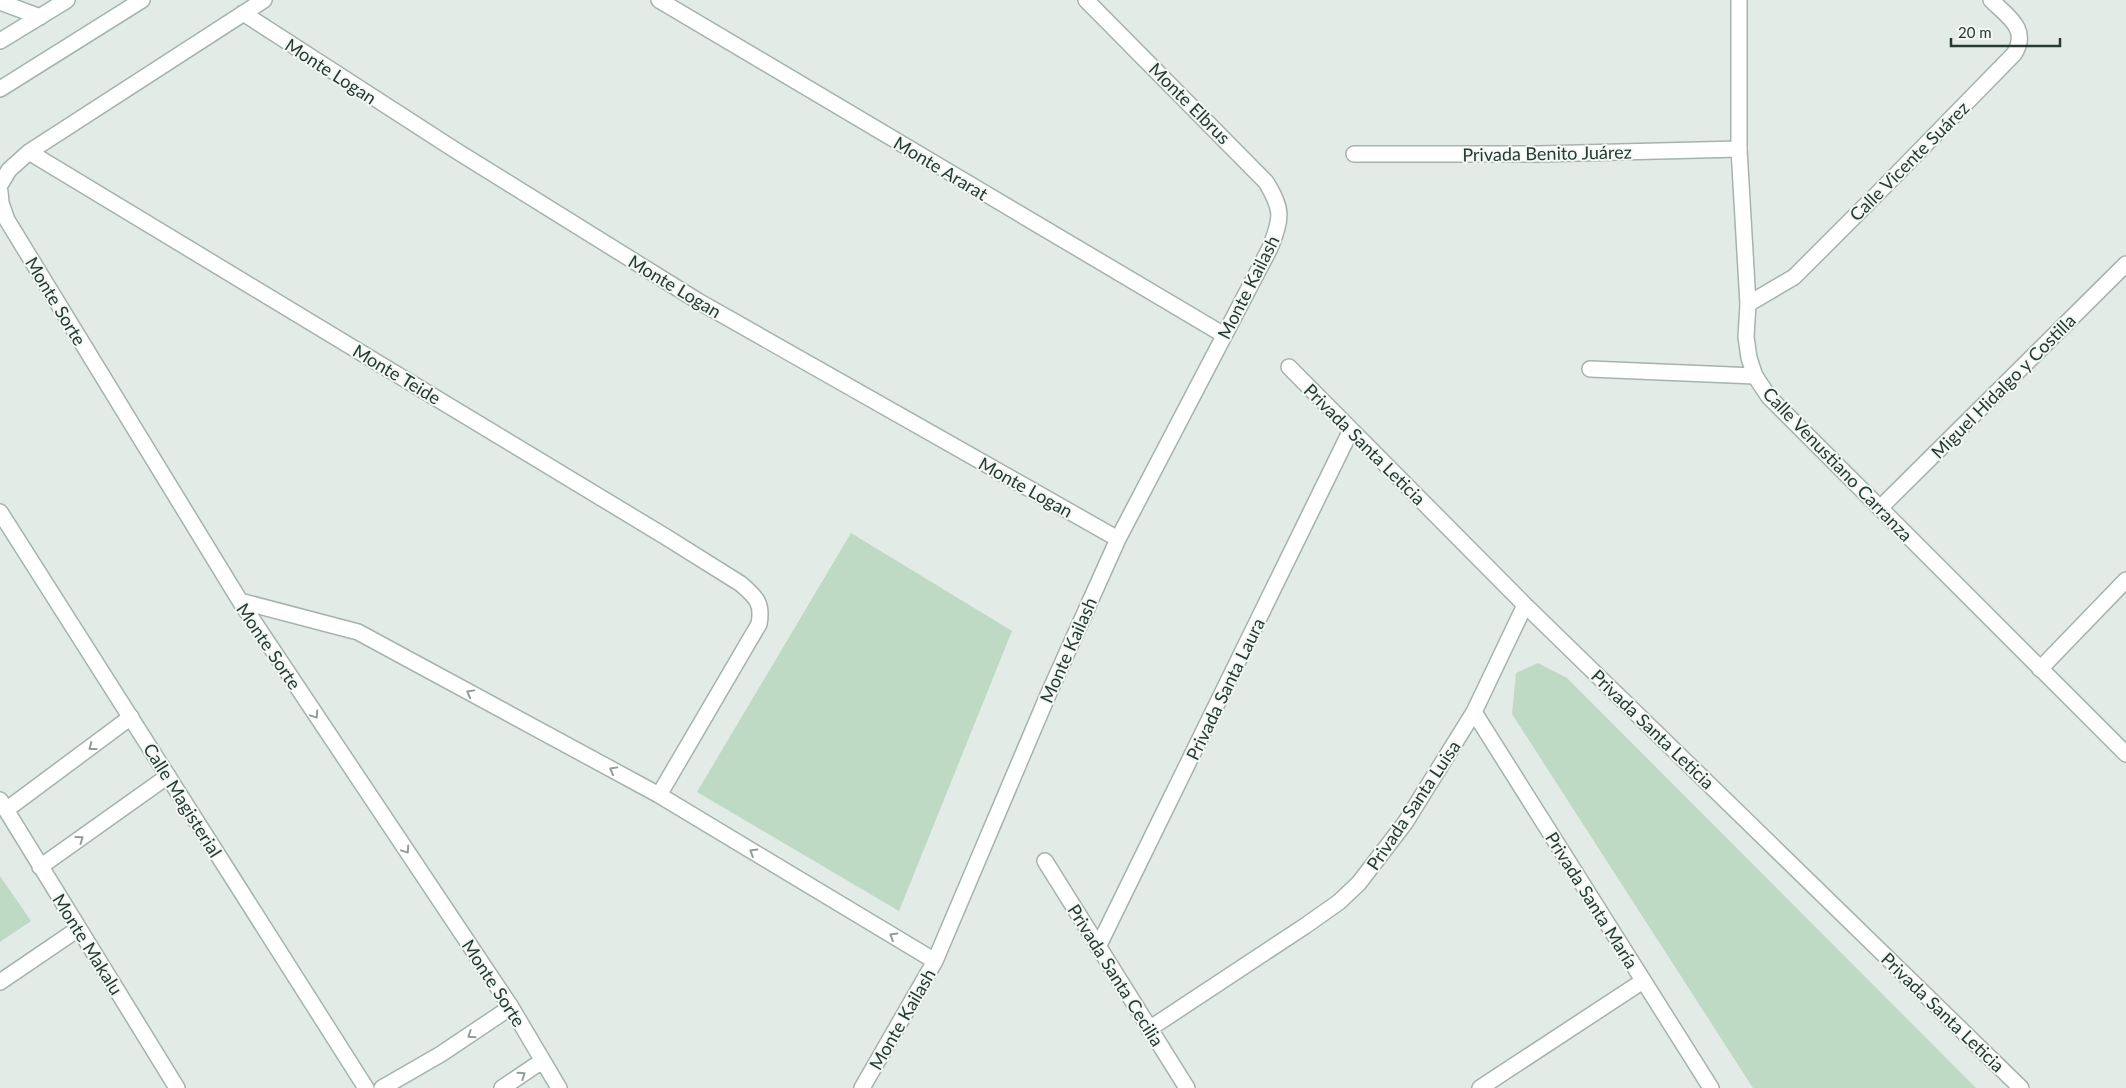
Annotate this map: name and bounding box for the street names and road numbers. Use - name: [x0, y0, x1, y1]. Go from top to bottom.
- street label: Monte Logan: [281, 33, 381, 109]
- street label: Monte Elbrus: [1145, 58, 1235, 148]
- street label: Calle Vicente Suárez: [1845, 97, 1973, 225]
- street label: Monte Ararat: [890, 131, 992, 205]
- street label: Privada Benito Juárez: [1462, 141, 1632, 165]
- street label: Monte Kailash: [1212, 232, 1284, 342]
- street label: Monte Logan: [625, 250, 725, 322]
- street label: Monte Sorte: [21, 253, 91, 349]
- street label: Miguel Hidalgo y Costilla: [1926, 309, 2080, 463]
- street label: Monte Teide: [349, 339, 445, 409]
- street label: Privada Santa Leticia: [1300, 379, 1430, 509]
- street label: Calle Venustiano Carranza: [1759, 382, 1917, 546]
- street label: Monte Logan: [975, 452, 1077, 522]
- street label: Monte Kailash: [1035, 594, 1101, 706]
- street label: Monte Sorte: [232, 599, 306, 693]
- street label: Privada Santa Laura: [1181, 614, 1269, 764]
- street label: Privada Santa Leticia: [1587, 665, 1719, 793]
- street label: Privada Santa Luisa: [1362, 736, 1464, 874]
- street label: Calle Magisterial: [139, 739, 227, 861]
- street label: Privada Santa María: [1541, 828, 1643, 972]
- street label: Monte Makalu: [48, 889, 128, 999]
- street label: Privada Santa Cecilia: [1063, 900, 1169, 1050]
- street label: Monte Sorte: [458, 935, 530, 1031]
- street label: Privada Santa Leticia: [1877, 948, 2009, 1076]
- street label: Monte Kailash: [864, 964, 940, 1074]

